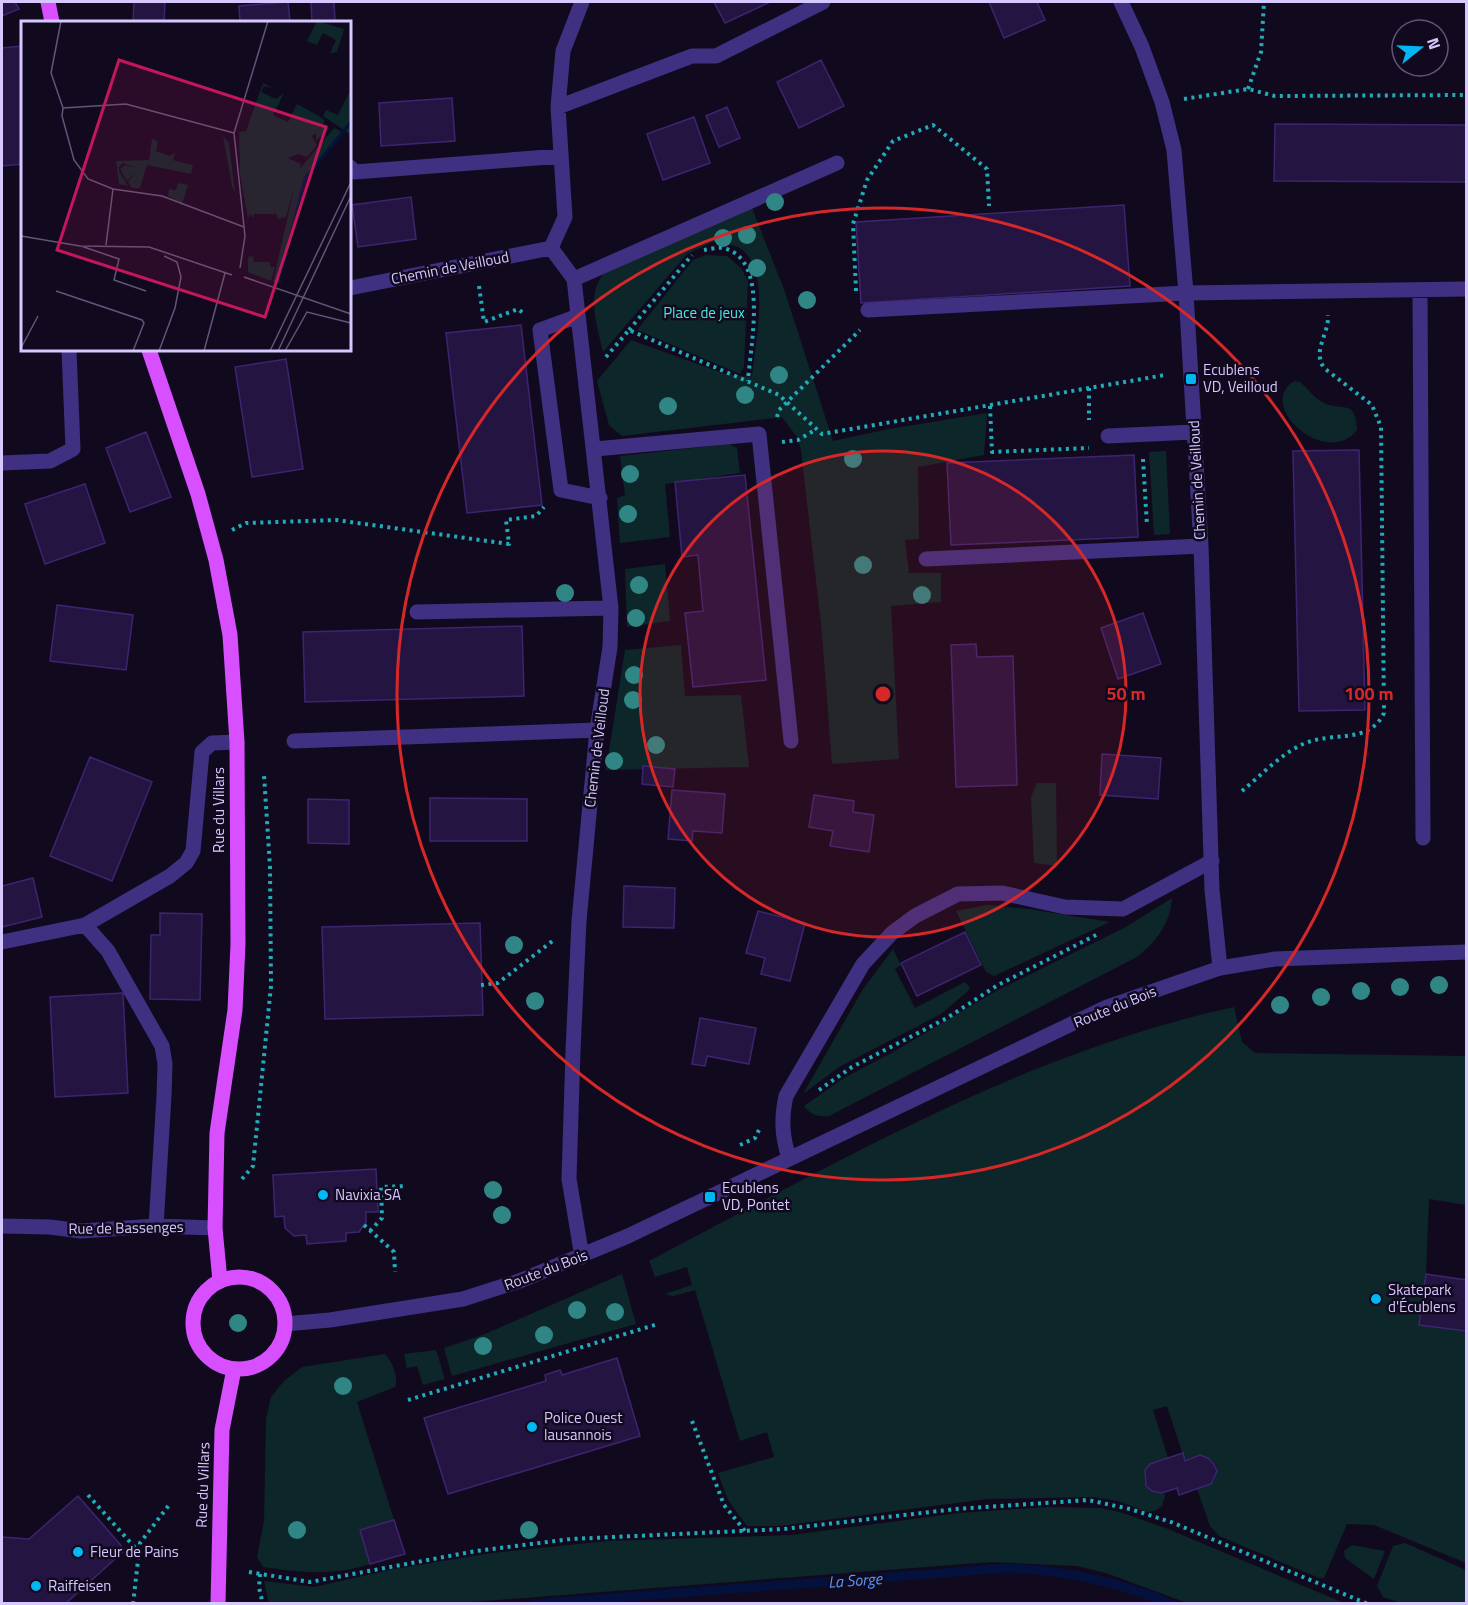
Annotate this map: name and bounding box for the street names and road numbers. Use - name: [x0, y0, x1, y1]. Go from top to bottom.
- street label: Chemin de Veilloud: [389, 245, 511, 290]
- street label: Chemin de Veilloud: [1182, 420, 1211, 540]
- street label: Chemin de Veilloud: [578, 687, 615, 809]
- street label: Rue du Villars: [207, 767, 230, 853]
- street label: Route du Bois: [1070, 979, 1160, 1034]
- street label: Rue de Bassenges: [68, 1215, 184, 1240]
- street label: Route du Bois: [501, 1243, 591, 1296]
- street label: Rue du Villars: [190, 1442, 215, 1528]

